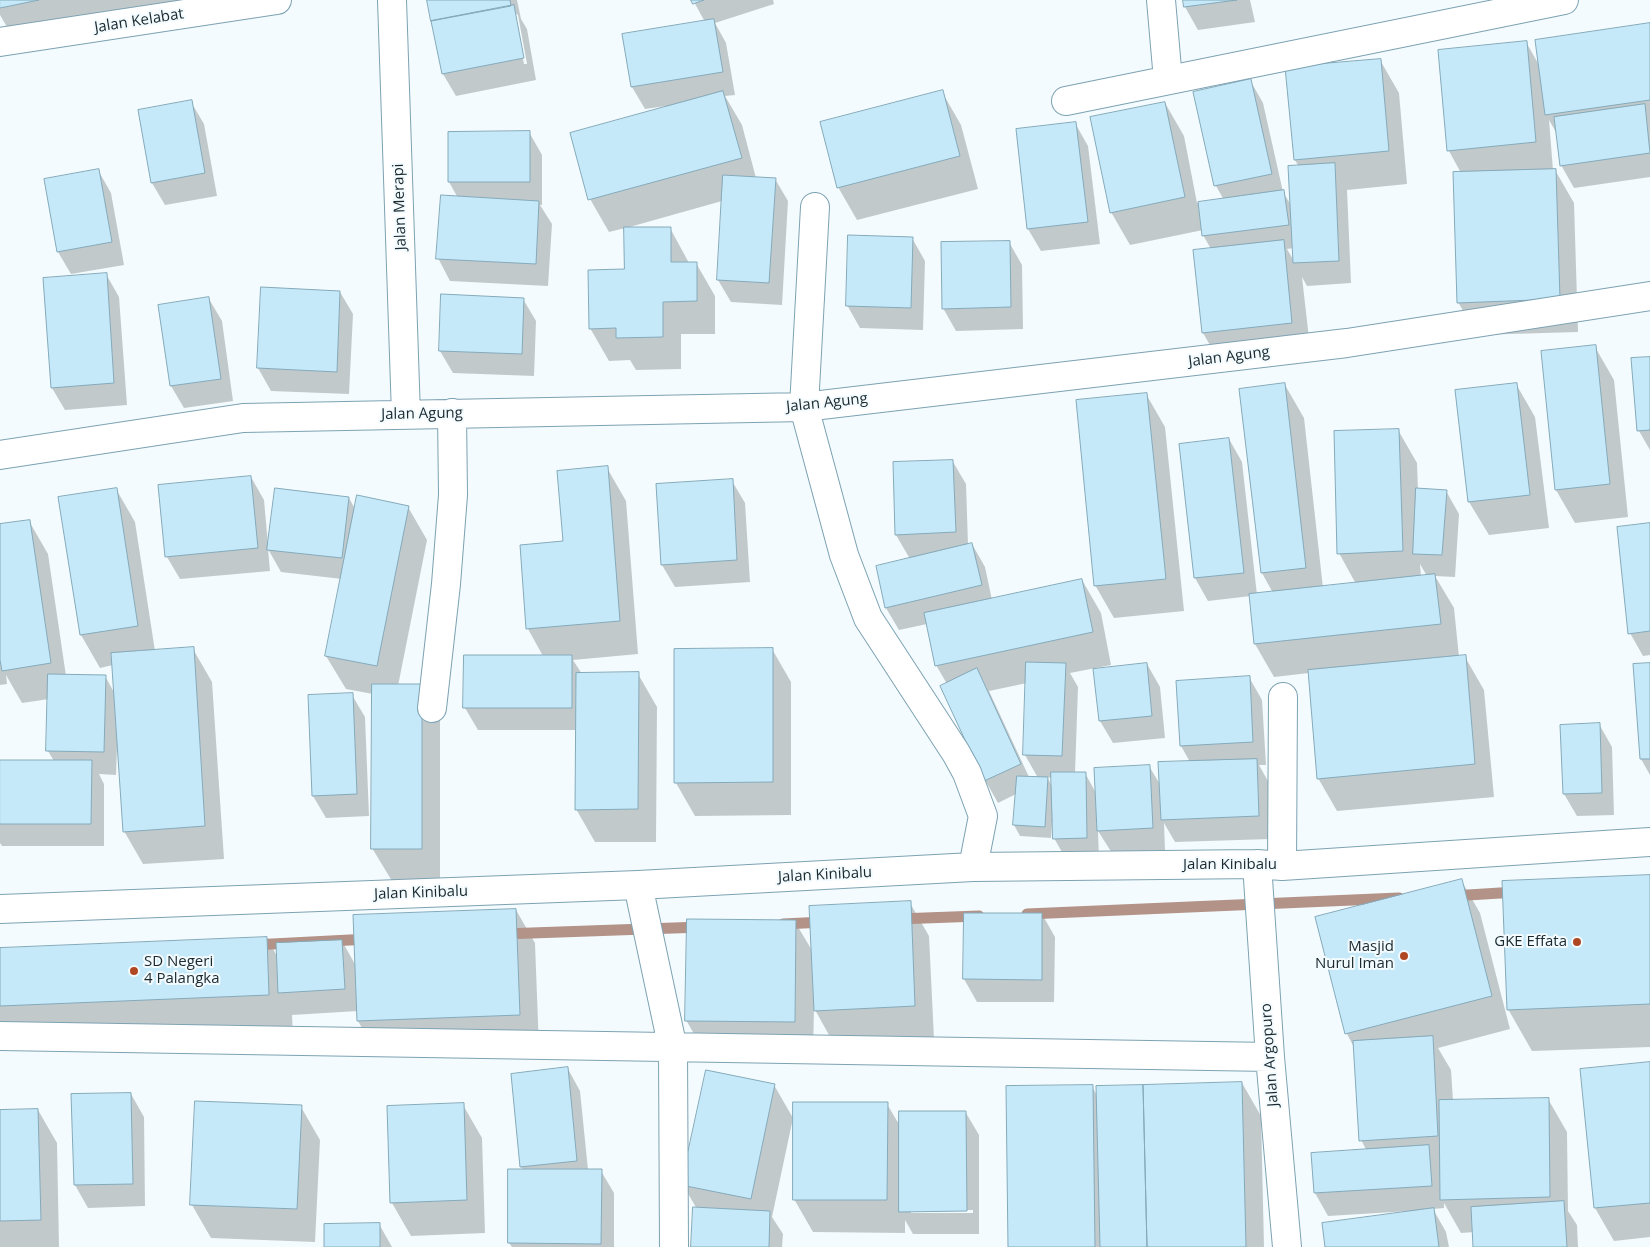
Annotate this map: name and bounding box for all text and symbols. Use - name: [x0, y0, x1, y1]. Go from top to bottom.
- street label: Jalan Kelabat: [93, 5, 185, 37]
- street label: Jalan Merapi: [389, 163, 411, 251]
- street label: Jalan Agung: [1187, 343, 1271, 371]
- street label: Jalan Agung: [785, 390, 869, 416]
- street label: Jalan Agung: [381, 404, 463, 424]
- street label: Jalan Kinibalu: [1183, 856, 1277, 874]
- street label: Jalan Kinibalu: [778, 864, 872, 886]
- street label: Jalan Kinibalu: [374, 882, 468, 904]
- place label: GKE Effata: [1494, 933, 1567, 951]
- marker: GKE Effata: [1571, 936, 1583, 948]
- place label: Masjid Nurul Iman: [1315, 938, 1394, 973]
- marker: Masjid Nurul Iman: [1398, 950, 1410, 962]
- place label: SD Negeri 4 Palangka: [144, 953, 220, 988]
- marker: SD Negeri 4 Palangka: [128, 965, 140, 977]
- street label: Jalan Argopuro: [1257, 1003, 1283, 1107]

